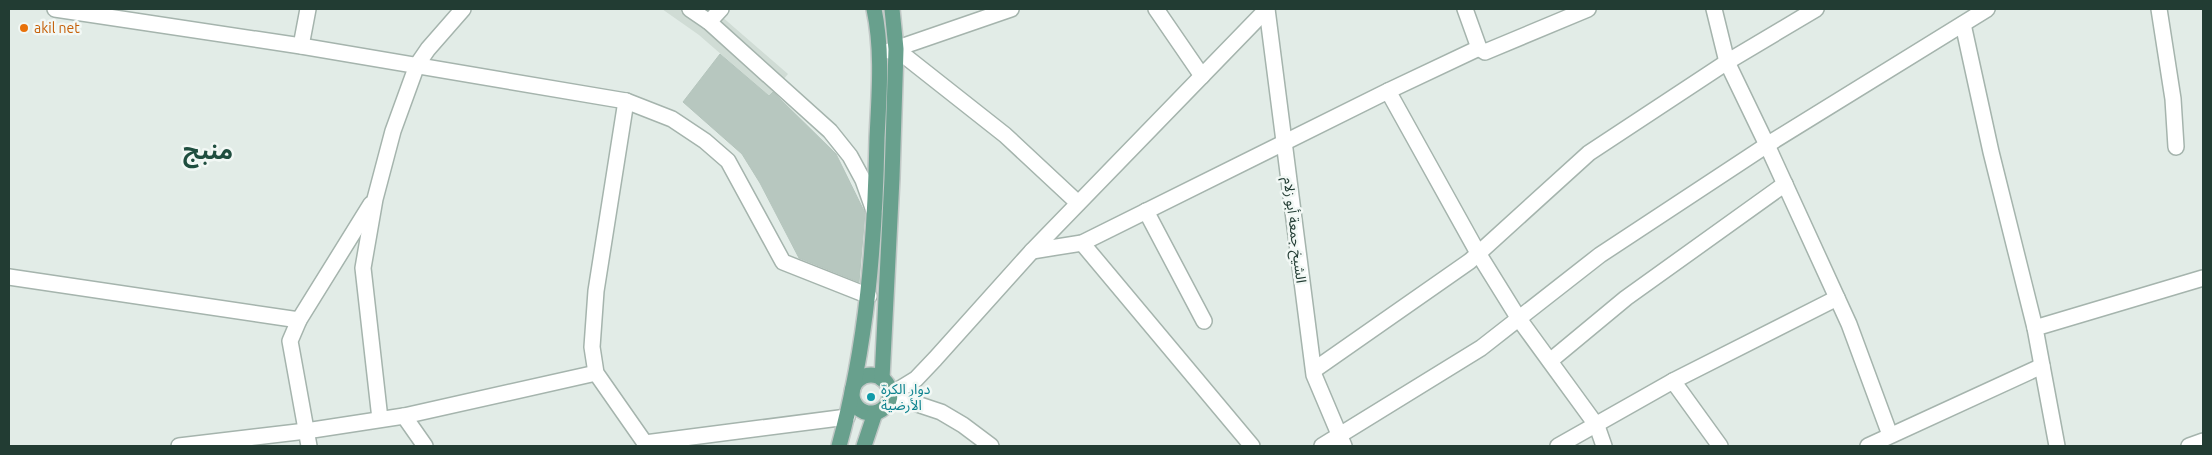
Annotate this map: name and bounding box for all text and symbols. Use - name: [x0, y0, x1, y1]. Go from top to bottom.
- place label: akil net: [34, 20, 80, 36]
- marker: akil net: [18, 22, 30, 34]
- district label: منبج: [183, 137, 233, 169]
- street label: الشيخ جمعة أبو زلام: [1278, 176, 1310, 284]
- place label: دوار الكرة الأرضية: [881, 381, 931, 414]
- marker: دوار الكرة الأرضية: [865, 391, 877, 403]

